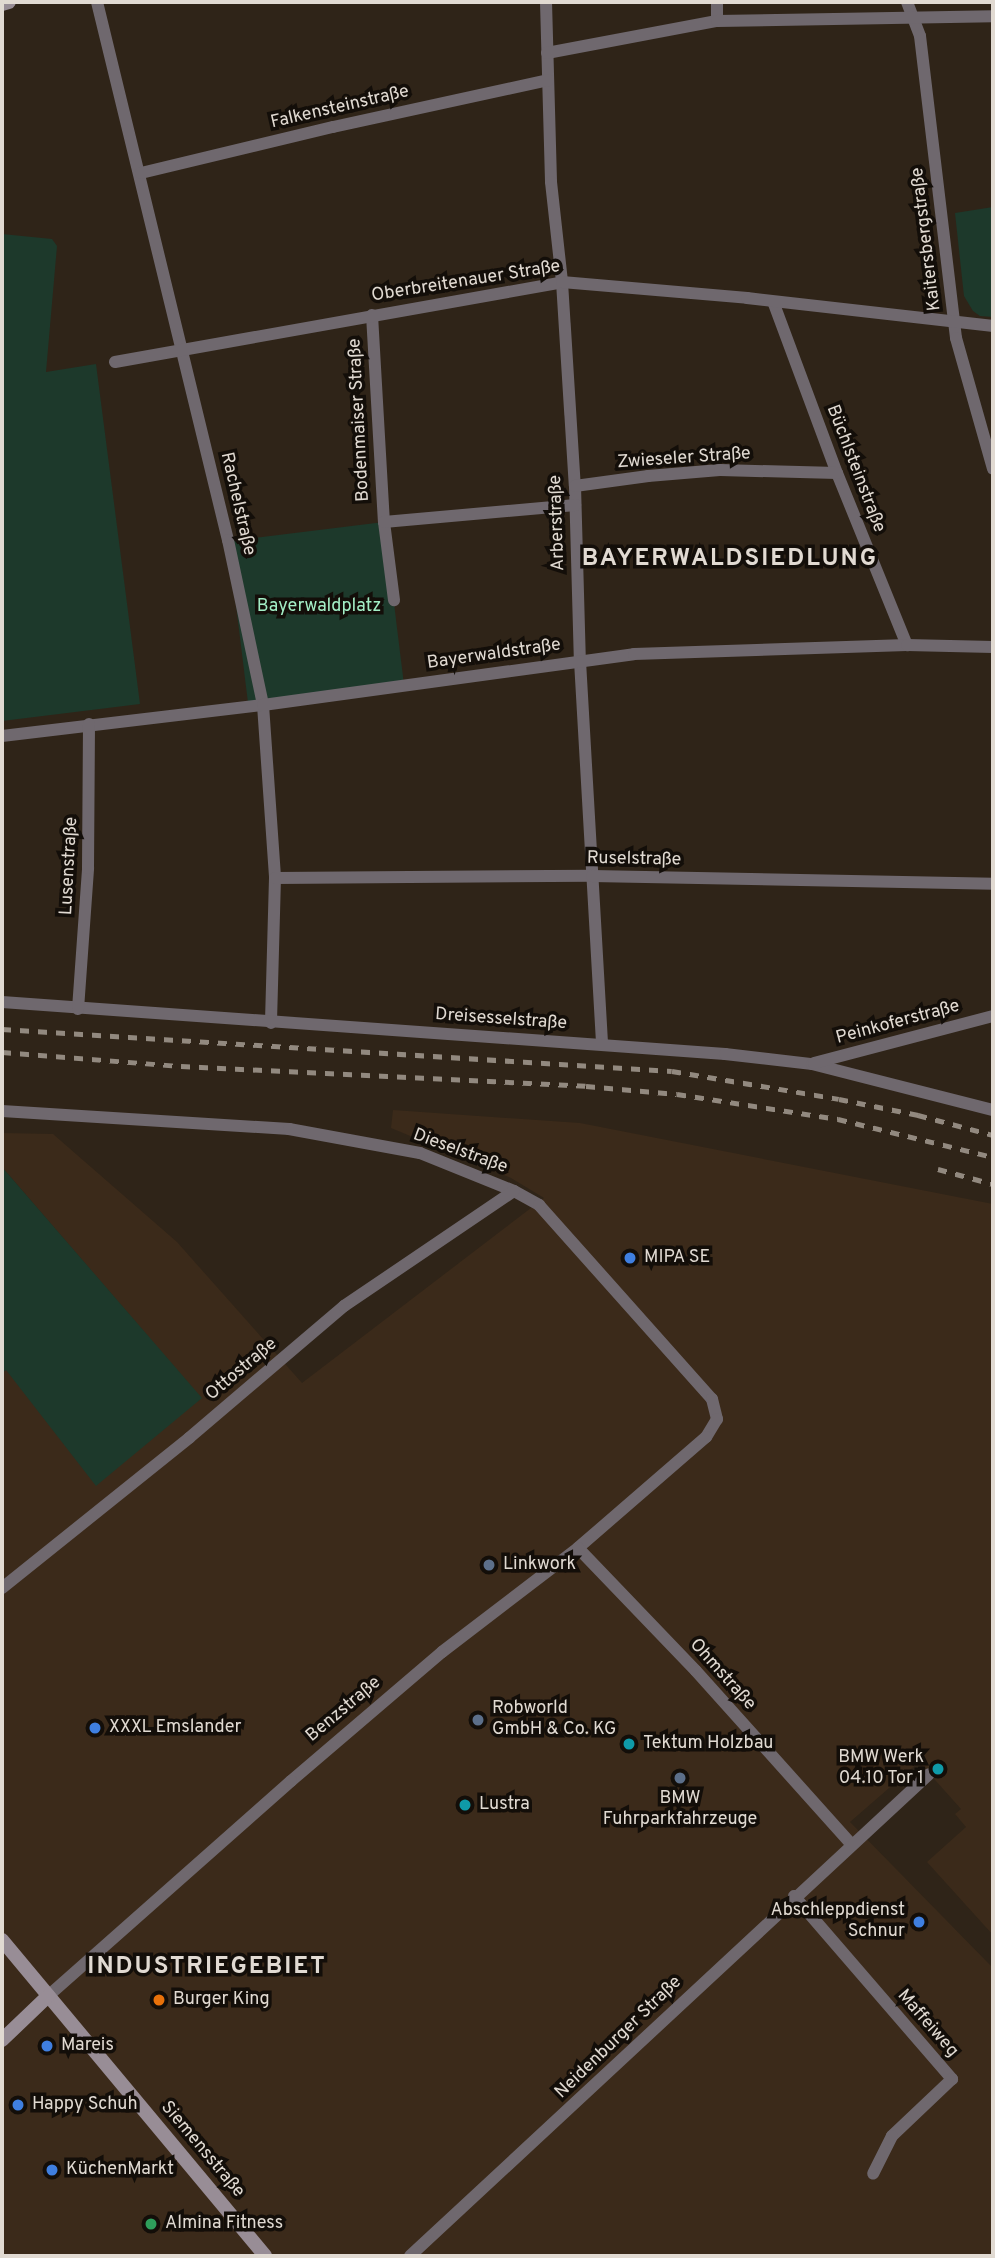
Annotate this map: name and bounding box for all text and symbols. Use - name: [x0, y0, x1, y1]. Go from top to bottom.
- street label: Falkensteinstraße: [269, 82, 411, 134]
- street label: Kaitersbergstraße: [907, 166, 947, 312]
- street label: Oberbreitenauer Straße: [370, 256, 562, 308]
- street label: Bodenmaiser Straße: [345, 338, 375, 502]
- street label: Büchlsteinstraße: [821, 402, 889, 536]
- street label: Zwieseler Straße: [616, 444, 752, 474]
- street label: Rachelstraße: [215, 450, 259, 558]
- street label: Arberstraße: [546, 475, 570, 571]
- district label: BAYERWALDSIEDLUNG: [584, 546, 876, 574]
- park label: Bayerwaldplatz: [257, 596, 381, 618]
- street label: Bayerwaldstraße: [426, 635, 562, 675]
- street label: Lusenstraße: [57, 816, 83, 916]
- street label: Ruselstraße: [587, 848, 681, 872]
- street label: Peinkoferstraße: [834, 996, 962, 1050]
- street label: Dreisesselstraße: [434, 1005, 568, 1035]
- street label: Dieselstraße: [410, 1125, 510, 1179]
- place label: MIPA SE: [644, 1247, 711, 1269]
- marker: MIPA SE: [622, 1250, 638, 1266]
- street label: Ottostraße: [202, 1334, 282, 1406]
- place label: Linkwork: [503, 1554, 576, 1576]
- marker: Linkwork: [481, 1557, 497, 1573]
- street label: Ohmstraße: [684, 1635, 760, 1715]
- street label: Benzstraße: [302, 1672, 386, 1748]
- place label: Robworld GmbH & Co. KG: [492, 1699, 616, 1742]
- marker: Robworld GmbH & Co. KG: [470, 1712, 486, 1728]
- place label: XXXL Emslander: [109, 1717, 242, 1739]
- marker: XXXL Emslander: [87, 1720, 103, 1736]
- place label: Tektum Holzbau: [643, 1733, 773, 1755]
- marker: Tektum Holzbau: [621, 1736, 637, 1752]
- place label: BMW Werk 04.10 Tor 1: [838, 1748, 924, 1790]
- marker: BMW Werk 04.10 Tor 1: [930, 1761, 946, 1777]
- marker: BMW Fuhrparkfahrzeuge: [672, 1770, 688, 1786]
- place label: BMW Fuhrparkfahrzeuge: [603, 1789, 757, 1832]
- place label: Lustra: [479, 1794, 530, 1816]
- marker: Lustra: [457, 1797, 473, 1813]
- place label: Abschleppdienst Schnur: [771, 1901, 905, 1944]
- marker: Abschleppdienst Schnur: [911, 1914, 927, 1930]
- district label: INDUSTRIEGEBIET: [89, 1954, 325, 1982]
- street label: Neidenburger Straße: [551, 1972, 687, 2104]
- street label: Maffeiweg: [892, 1986, 962, 2062]
- place label: Burger King: [173, 1989, 270, 2011]
- marker: Burger King: [151, 1992, 167, 2008]
- place label: Mareis: [61, 2035, 114, 2057]
- marker: Mareis: [39, 2038, 55, 2054]
- place label: Happy Schuh: [32, 2094, 138, 2116]
- marker: Happy Schuh: [10, 2097, 26, 2113]
- street label: Siemensstraße: [155, 2097, 249, 2203]
- place label: KüchenMarkt: [66, 2159, 174, 2181]
- marker: KüchenMarkt: [44, 2162, 60, 2178]
- place label: Almina Fitness: [165, 2213, 283, 2235]
- marker: Almina Fitness: [143, 2216, 159, 2232]

